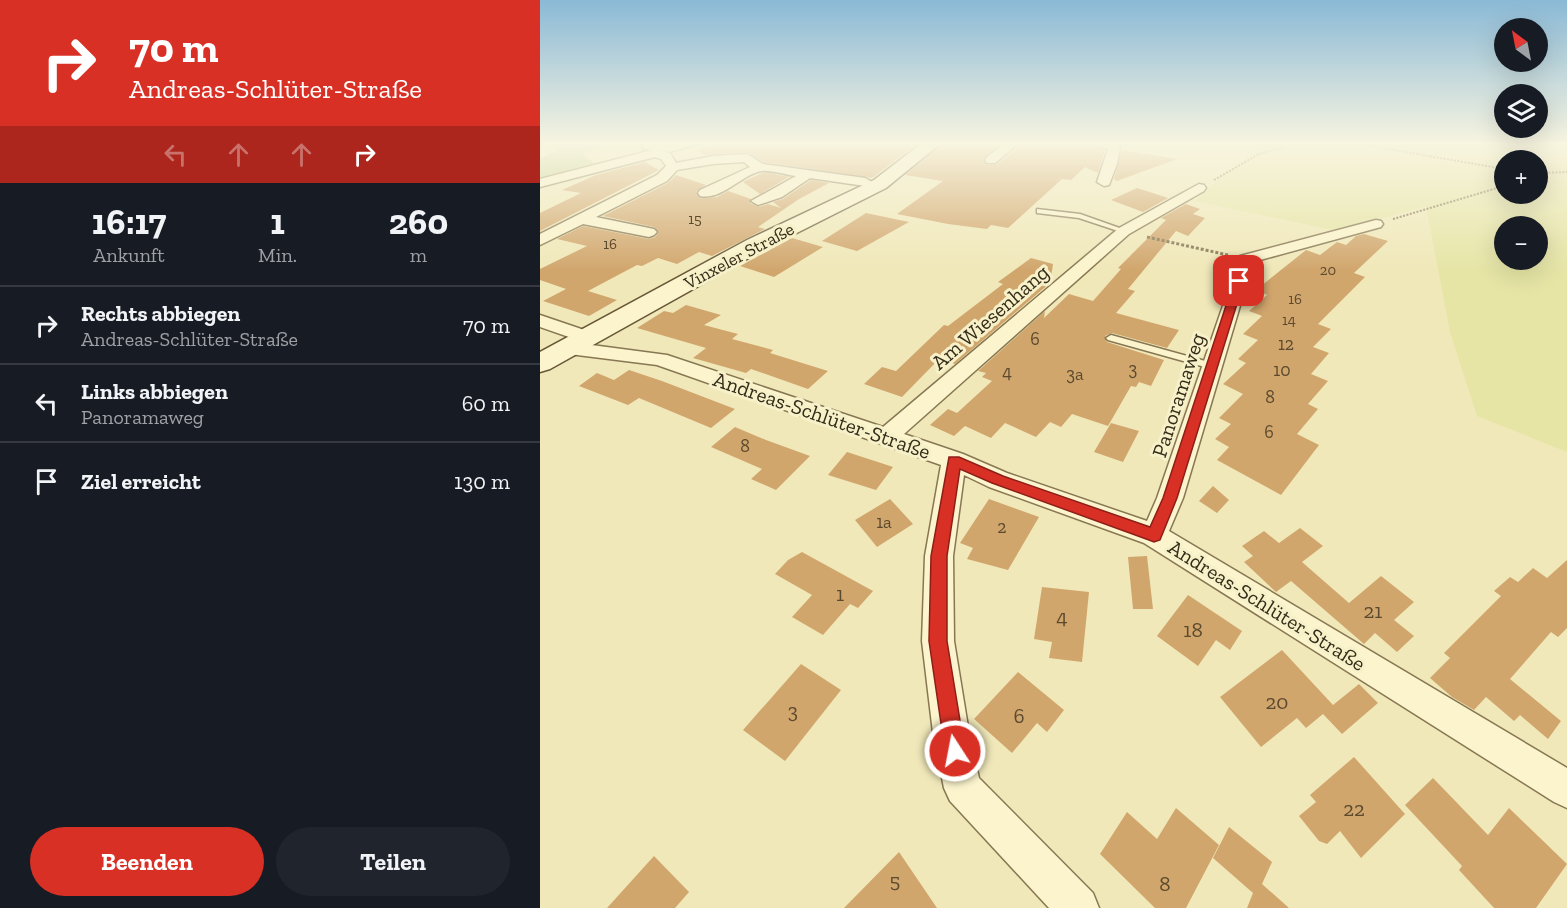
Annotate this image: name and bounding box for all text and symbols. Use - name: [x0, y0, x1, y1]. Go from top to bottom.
- north arrow: [1494, 18, 1548, 72]
- map controls: [1494, 18, 1548, 270]
- text: 70 m: [129, 22, 219, 73]
- icon: right: [30, 24, 108, 102]
- text: Andreas-Schlüter-Straße: [129, 73, 422, 105]
- button: layers: [1494, 84, 1548, 138]
- icon: left: [159, 138, 192, 171]
- icon: ahead: [222, 138, 255, 171]
- icon: ahead: [285, 138, 318, 171]
- icon: right: [348, 138, 381, 171]
- button: +: [1494, 150, 1548, 204]
- text: 16:17: [92, 200, 166, 243]
- text: 1: [270, 200, 285, 243]
- text: 260: [389, 200, 448, 243]
- house number: 15: [688, 210, 702, 228]
- button: −: [1494, 216, 1548, 270]
- street label: Vinxeler Straße: [679, 218, 798, 295]
- house number: 16: [603, 235, 617, 253]
- text: Ankunft: [93, 243, 165, 267]
- text: Min.: [258, 243, 297, 267]
- text: m: [410, 243, 427, 267]
- pin: [1213, 255, 1264, 306]
- street label: Am Wiesenhang: [926, 259, 1054, 375]
- house number: 20: [1320, 261, 1336, 279]
- icon: arrive: [1222, 264, 1255, 297]
- house number: 16: [1288, 290, 1302, 308]
- text: Rechts abbiegen: [81, 300, 240, 327]
- icon: right: [30, 309, 63, 342]
- house number: 14: [1282, 311, 1296, 329]
- text: 70 m: [463, 312, 510, 339]
- text: Andreas-Schlüter-Straße: [81, 327, 298, 351]
- house number: 6: [1030, 328, 1040, 350]
- street label: Panoramaweg: [1146, 329, 1210, 460]
- house number: 12: [1278, 333, 1294, 355]
- house number: 3: [1129, 358, 1138, 380]
- house number: 10: [1273, 359, 1291, 381]
- house number: 4: [1002, 361, 1012, 383]
- house number: 3a: [1066, 363, 1084, 385]
- street label: Andreas-Schlüter-Straße: [710, 366, 934, 464]
- text: Links abbiegen: [81, 378, 228, 405]
- house number: 8: [1265, 386, 1275, 408]
- icon: left: [30, 387, 63, 420]
- text: 60 m: [462, 390, 510, 417]
- text: Panoramaweg: [81, 405, 204, 429]
- house number: 6: [1264, 421, 1274, 443]
- house number: 8: [740, 435, 750, 457]
- icon: arrive: [30, 465, 63, 498]
- text: Ziel erreicht: [81, 468, 201, 495]
- text: 130 m: [454, 468, 510, 495]
- house number: 1a: [876, 511, 892, 533]
- house number: 2: [997, 516, 1007, 538]
- street label: Andreas-Schlüter-Straße: [1164, 534, 1370, 676]
- house number: 1: [836, 581, 844, 606]
- house number: 21: [1364, 598, 1382, 623]
- house number: 4: [1056, 604, 1068, 629]
- house number: 18: [1183, 617, 1203, 642]
- house number: 20: [1266, 689, 1288, 714]
- house number: 3: [788, 698, 798, 723]
- house number: 6: [1013, 703, 1025, 728]
- position arrow: [923, 719, 987, 783]
- house number: 22: [1343, 796, 1365, 821]
- button: Beenden: [30, 827, 264, 896]
- button: Teilen: [276, 827, 510, 896]
- house number: 5: [890, 868, 900, 893]
- house number: 8: [1159, 871, 1171, 896]

